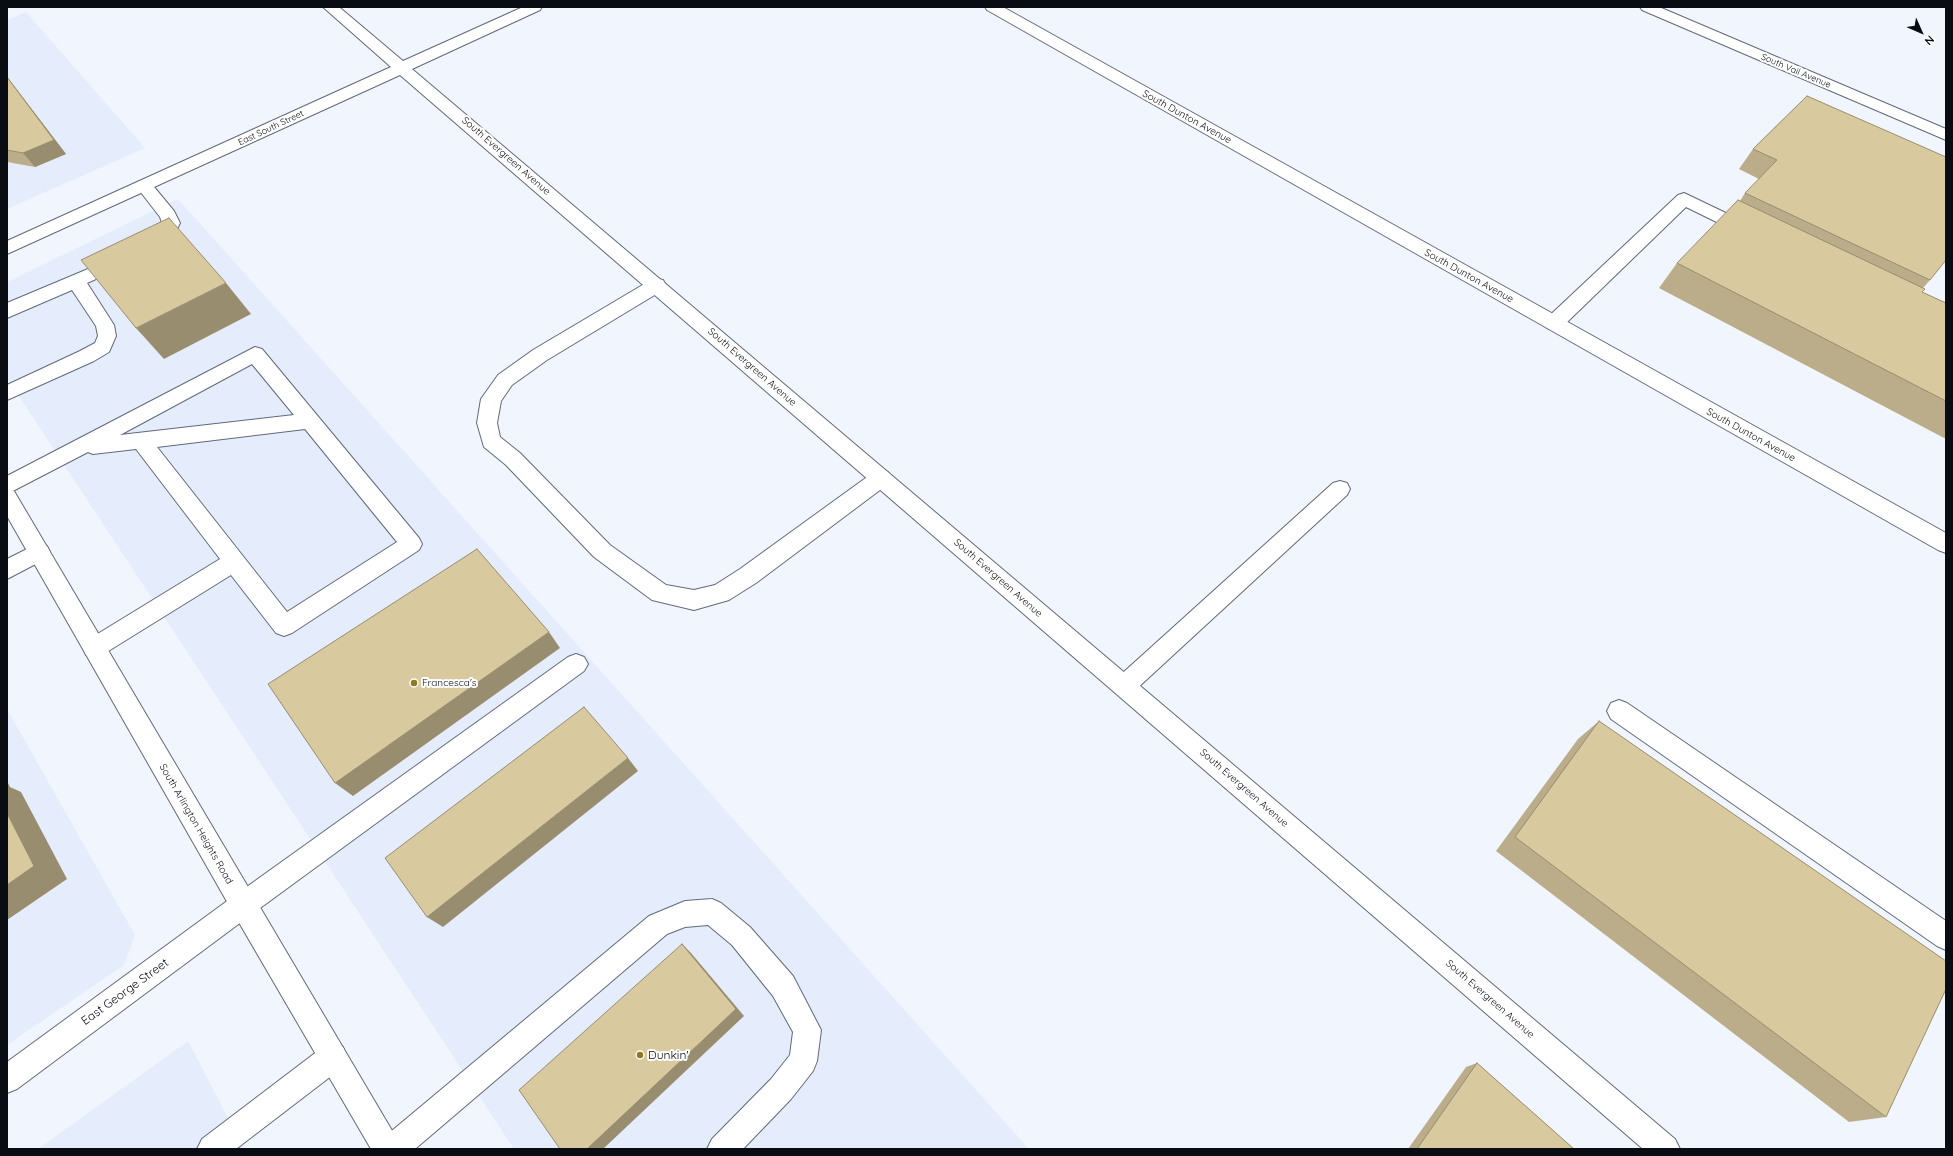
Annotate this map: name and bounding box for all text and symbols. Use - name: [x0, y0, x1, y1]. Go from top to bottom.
- north arrow: [1901, 12, 1941, 52]
- text: N: [1922, 33, 1937, 48]
- street label: South Vail Avenue: [1759, 51, 1833, 91]
- street label: South Dunton Avenue: [1140, 88, 1234, 146]
- street label: East South Street: [236, 108, 306, 148]
- street label: South Evergreen Avenue: [459, 114, 553, 198]
- street label: South Dunton Avenue: [1422, 247, 1516, 305]
- street label: South Evergreen Avenue: [705, 325, 799, 409]
- street label: South Dunton Avenue: [1704, 406, 1798, 464]
- street label: South Evergreen Avenue: [951, 536, 1045, 620]
- place label: Francesca's: [422, 677, 477, 689]
- marker: Francesca's: [409, 678, 419, 688]
- street label: South Evergreen Avenue: [1197, 746, 1291, 830]
- street label: South Arlington Heights Road: [157, 762, 235, 886]
- street label: East George Street: [79, 956, 171, 1028]
- street label: South Evergreen Avenue: [1443, 957, 1537, 1041]
- place label: Dunkin': [648, 1048, 689, 1062]
- marker: Dunkin': [635, 1050, 645, 1060]

